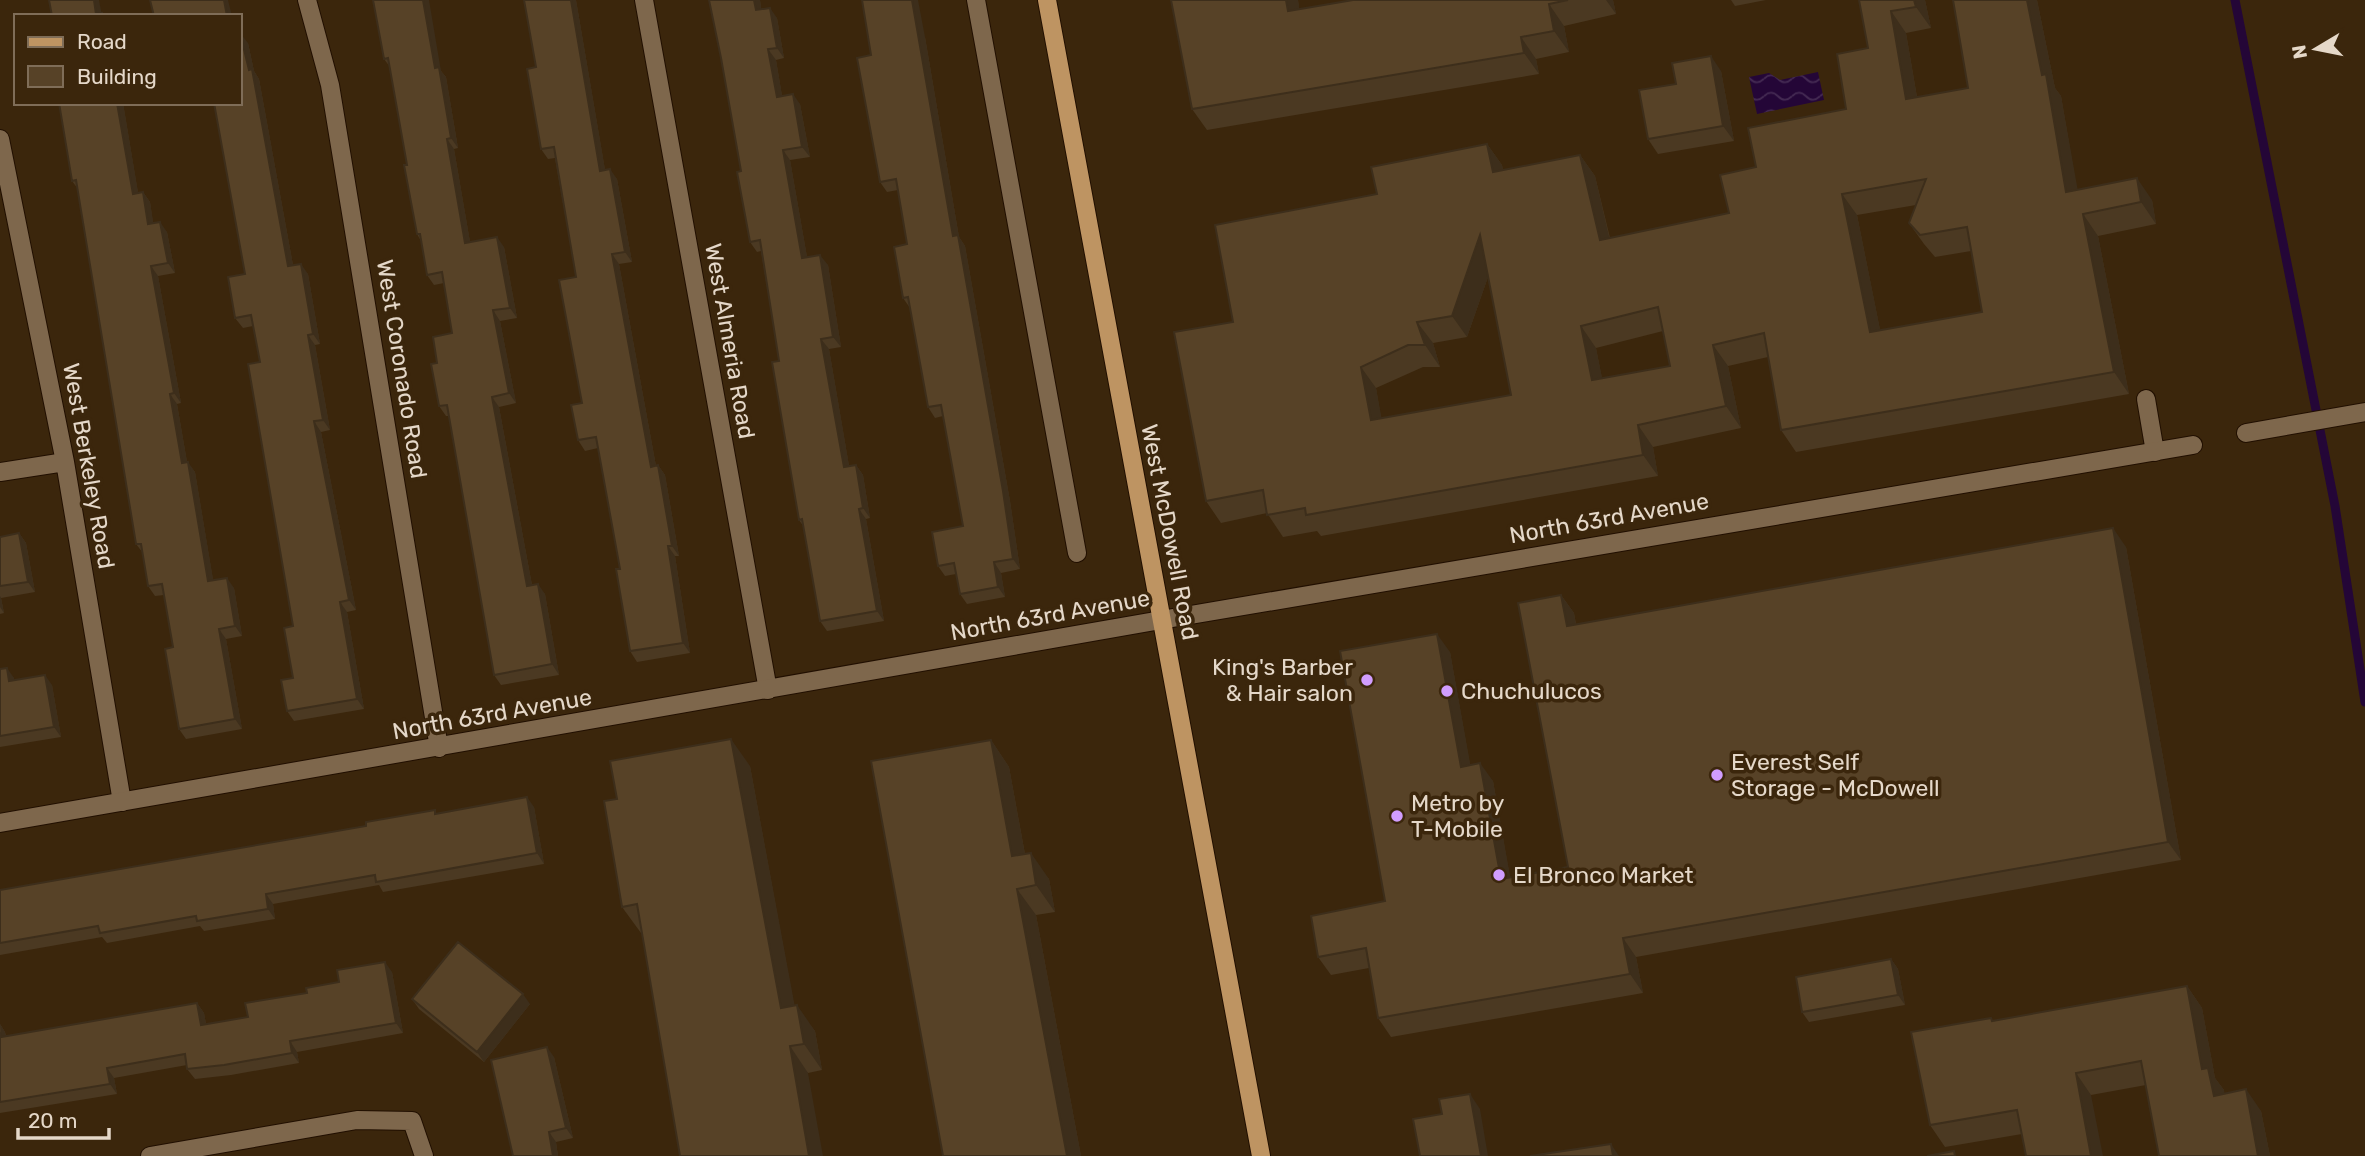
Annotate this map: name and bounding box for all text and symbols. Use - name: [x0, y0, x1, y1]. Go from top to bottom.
- legend: [14, 14, 242, 105]
- north arrow: [2281, 14, 2351, 84]
- text: Road: [77, 29, 127, 54]
- text: N: [2287, 43, 2312, 61]
- text: Building: [77, 64, 157, 89]
- street label: West Almeria Road: [699, 241, 761, 441]
- street label: West Coronado Road: [371, 258, 433, 480]
- street label: West Berkeley Road: [57, 361, 121, 571]
- street label: West McDowell Road: [1135, 422, 1205, 642]
- street label: North 63rd Avenue: [1507, 487, 1711, 549]
- street label: North 63rd Avenue: [948, 584, 1152, 646]
- place label: King's Barber & Hair salon: [1212, 653, 1353, 707]
- marker: King's Barber & Hair salon: [1359, 672, 1375, 688]
- place label: Chuchulucos: [1461, 677, 1602, 705]
- street label: North 63rd Avenue: [390, 683, 594, 745]
- marker: Chuchulucos: [1439, 683, 1455, 699]
- place label: Everest Self Storage - McDowell: [1731, 748, 1940, 802]
- marker: Everest Self Storage - McDowell: [1709, 767, 1725, 783]
- place label: Metro by T-Mobile: [1411, 789, 1505, 843]
- marker: Metro by T-Mobile: [1389, 808, 1405, 824]
- place label: El Bronco Market: [1513, 861, 1694, 889]
- marker: El Bronco Market: [1491, 867, 1507, 883]
- scale bar: [18, 1096, 108, 1140]
- text: 20 m: [28, 1108, 77, 1133]

